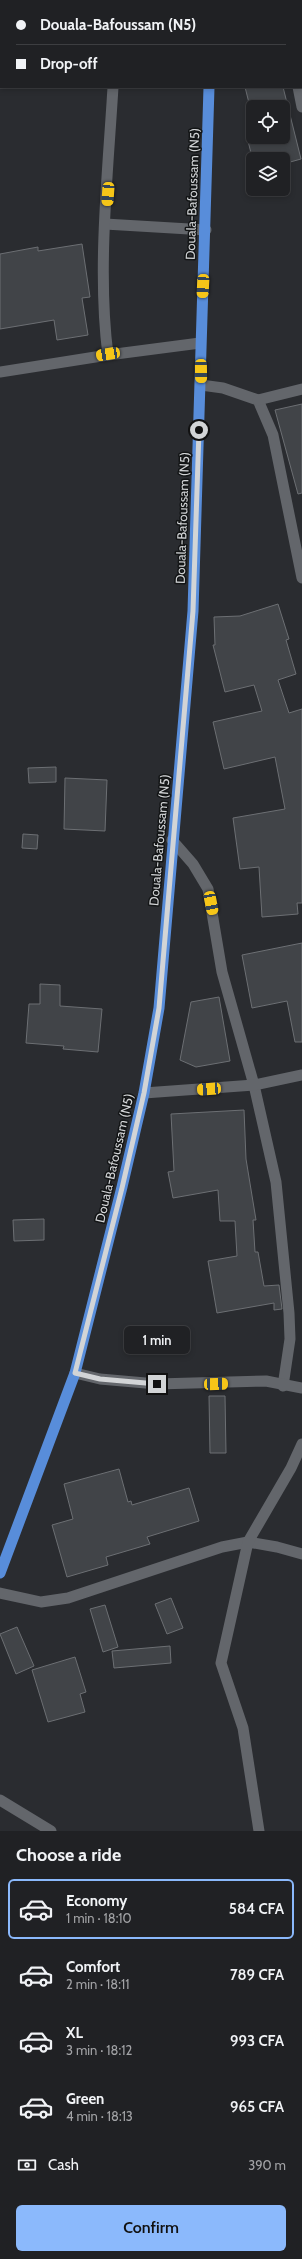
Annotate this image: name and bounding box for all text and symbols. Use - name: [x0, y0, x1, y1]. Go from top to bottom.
- text: Douala-Bafoussam (N5): [40, 16, 196, 34]
- text: Drop-off: [40, 55, 98, 73]
- map controls: [246, 100, 290, 196]
- button: locate: [246, 100, 290, 144]
- street label: Douala-Bafoussam (N5): [182, 128, 202, 260]
- button: layers: [246, 152, 290, 196]
- car: [101, 182, 115, 206]
- car: [196, 274, 210, 298]
- car: [95, 346, 121, 362]
- car: [195, 359, 207, 383]
- route start: [190, 421, 208, 439]
- street label: Douala-Bafoussam (N5): [172, 452, 192, 584]
- street label: Douala-Bafoussam (N5): [145, 774, 173, 906]
- car: [203, 890, 219, 916]
- car: [197, 1082, 221, 1096]
- street label: Douala-Bafoussam (N5): [91, 1092, 137, 1224]
- callout: 1 min: [124, 1326, 190, 1354]
- text: 1 min: [142, 1332, 172, 1348]
- route end: [148, 1375, 166, 1393]
- car: [204, 1378, 228, 1390]
- text: Choose a ride: [16, 1844, 121, 1866]
- icon: car: [18, 1891, 54, 1927]
- text: Economy: [66, 1892, 127, 1910]
- text: 584 CFA: [229, 1900, 284, 1918]
- text: 1 min · 18:10: [66, 1910, 132, 1926]
- icon: car: [18, 1957, 54, 1993]
- text: Comfort: [66, 1958, 120, 1976]
- text: 789 CFA: [230, 1966, 284, 1984]
- text: 2 min · 18:11: [66, 1976, 129, 1992]
- icon: car: [18, 2023, 54, 2059]
- text: XL: [66, 2024, 83, 2042]
- text: 993 CFA: [230, 2032, 284, 2050]
- text: 3 min · 18:12: [66, 2042, 132, 2058]
- icon: car: [18, 2089, 54, 2125]
- text: Green: [66, 2090, 104, 2108]
- text: 965 CFA: [230, 2098, 284, 2116]
- text: 4 min · 18:13: [66, 2108, 133, 2124]
- icon: cash: [16, 2154, 38, 2176]
- text: Cash: [48, 2156, 79, 2174]
- text: 390 m: [248, 2157, 286, 2173]
- button: Confirm: [16, 2205, 286, 2251]

